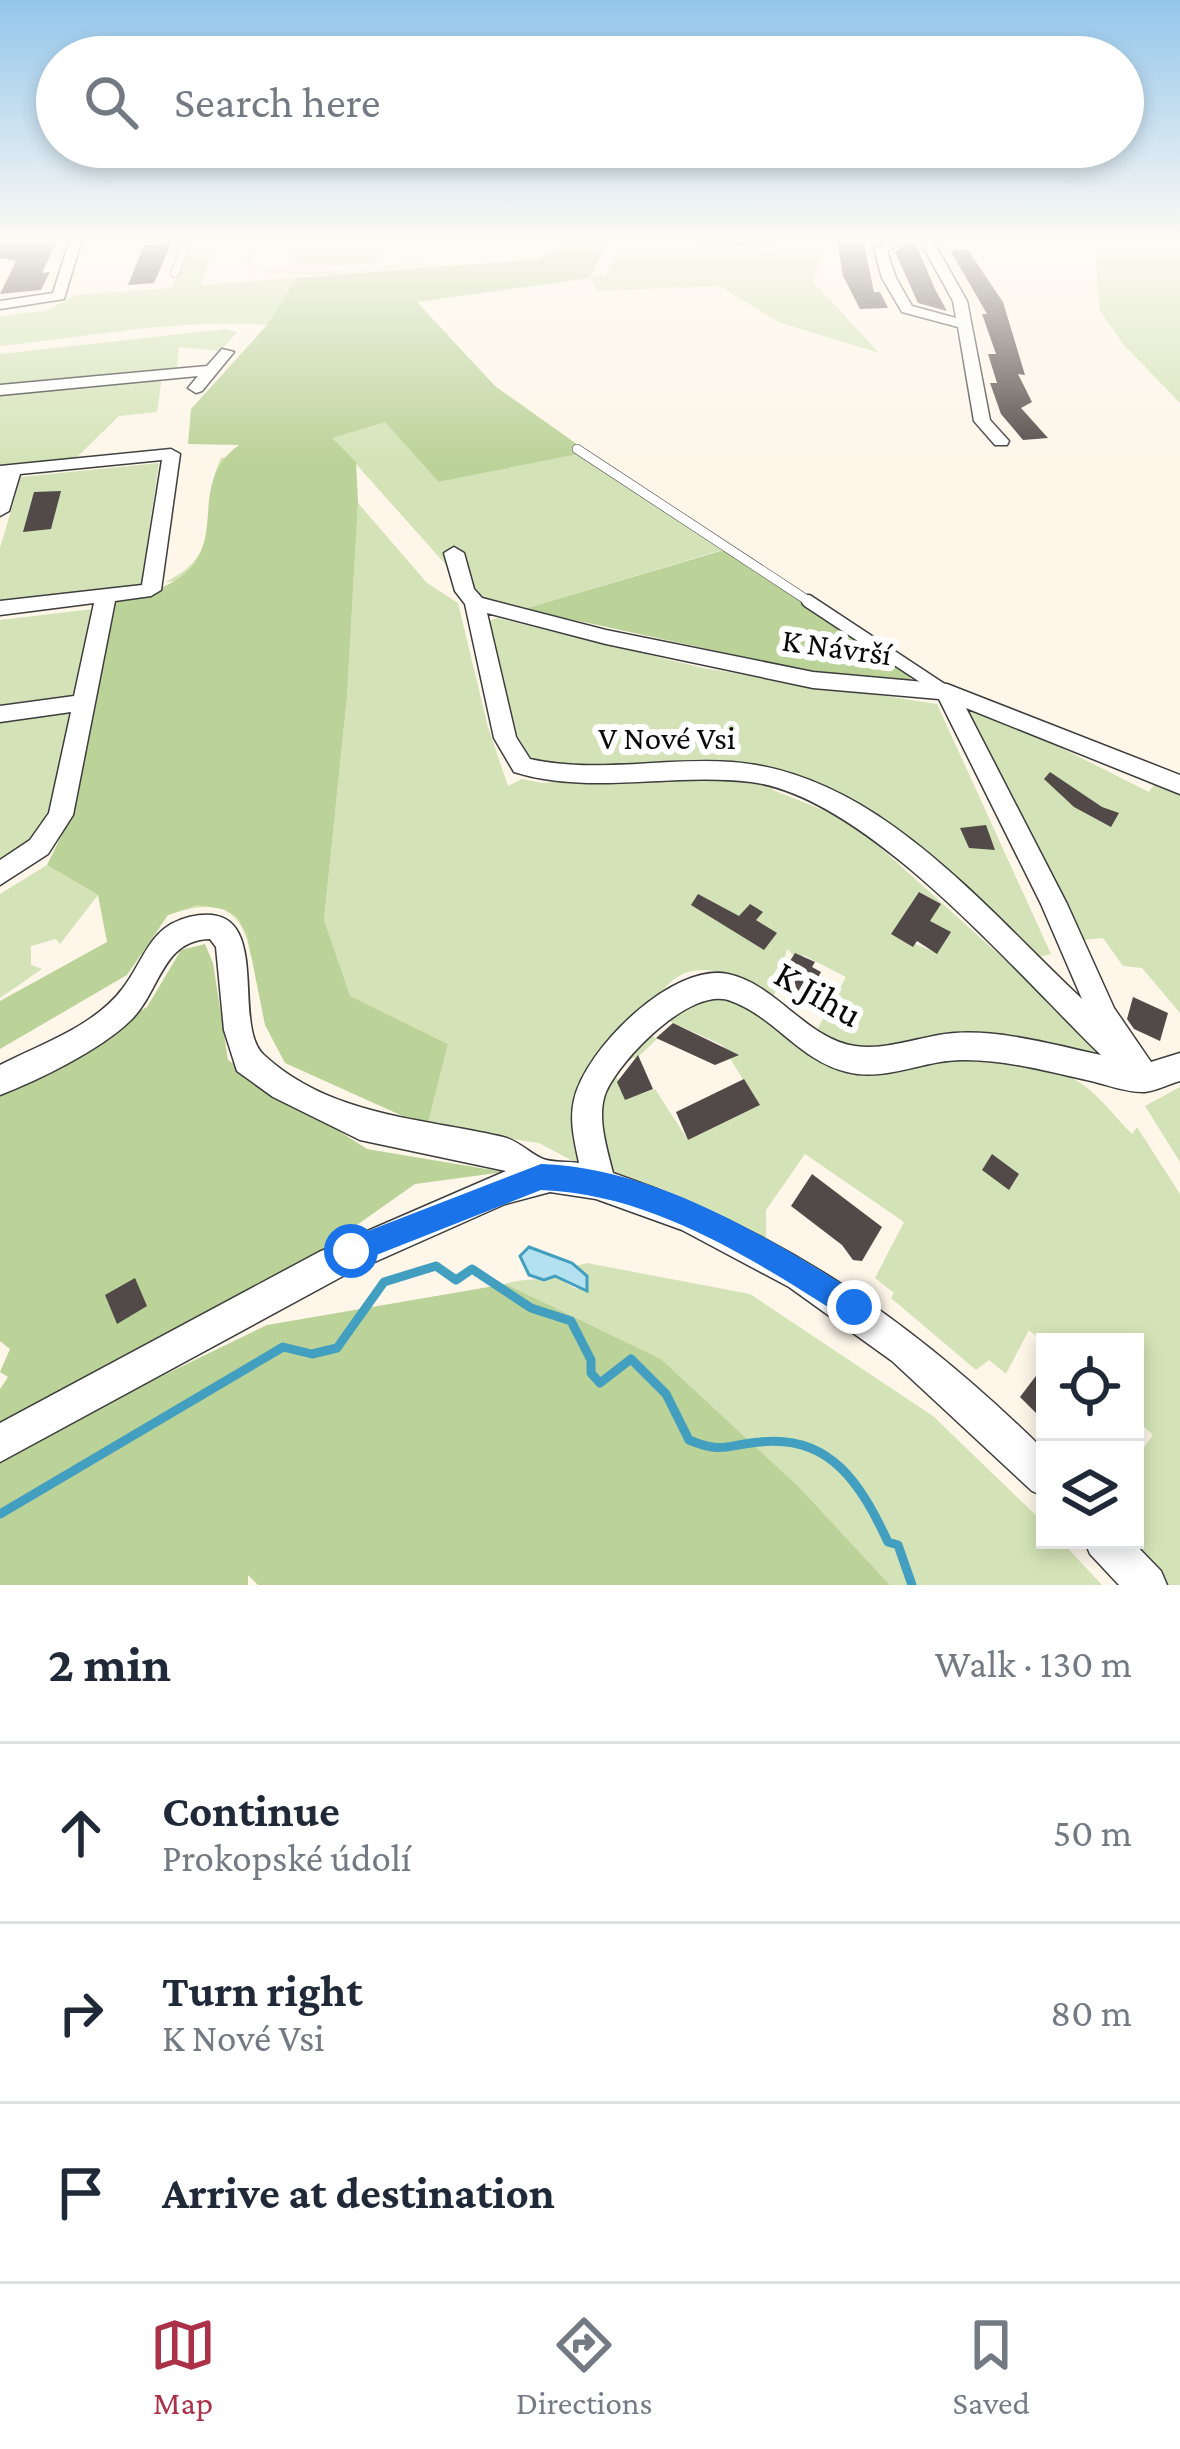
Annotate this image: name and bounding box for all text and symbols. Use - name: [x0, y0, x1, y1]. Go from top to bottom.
- search box: [36, 36, 1144, 168]
- icon: search: [78, 69, 144, 135]
- text: Search here: [174, 77, 381, 127]
- street label: K Návrší: [780, 621, 895, 673]
- street label: V Nové Vsi: [598, 719, 736, 756]
- street label: K Jihu: [768, 951, 870, 1035]
- route start: [324, 1224, 378, 1278]
- route end: [827, 1280, 881, 1334]
- map controls: [1036, 1333, 1144, 1549]
- button: locate: [1036, 1333, 1144, 1441]
- button: layers: [1036, 1441, 1144, 1549]
- text: 2 min: [48, 1635, 171, 1692]
- text: Walk · 130 m: [935, 1642, 1132, 1685]
- text: Continue: [162, 1786, 340, 1836]
- icon: ahead: [48, 1800, 114, 1866]
- text: 50 m: [1053, 1811, 1132, 1854]
- text: Prokopské údolí: [162, 1836, 411, 1879]
- text: Turn right: [162, 1966, 363, 2016]
- icon: right: [48, 1980, 114, 2046]
- text: 80 m: [1050, 1991, 1132, 2034]
- text: K Nové Vsi: [162, 2016, 324, 2059]
- icon: arrive: [48, 2160, 114, 2226]
- text: Arrive at destination: [162, 2168, 555, 2218]
- tab: Map: [150, 2312, 216, 2421]
- tab: Directions: [516, 2312, 653, 2421]
- tab: Saved: [953, 2312, 1030, 2421]

